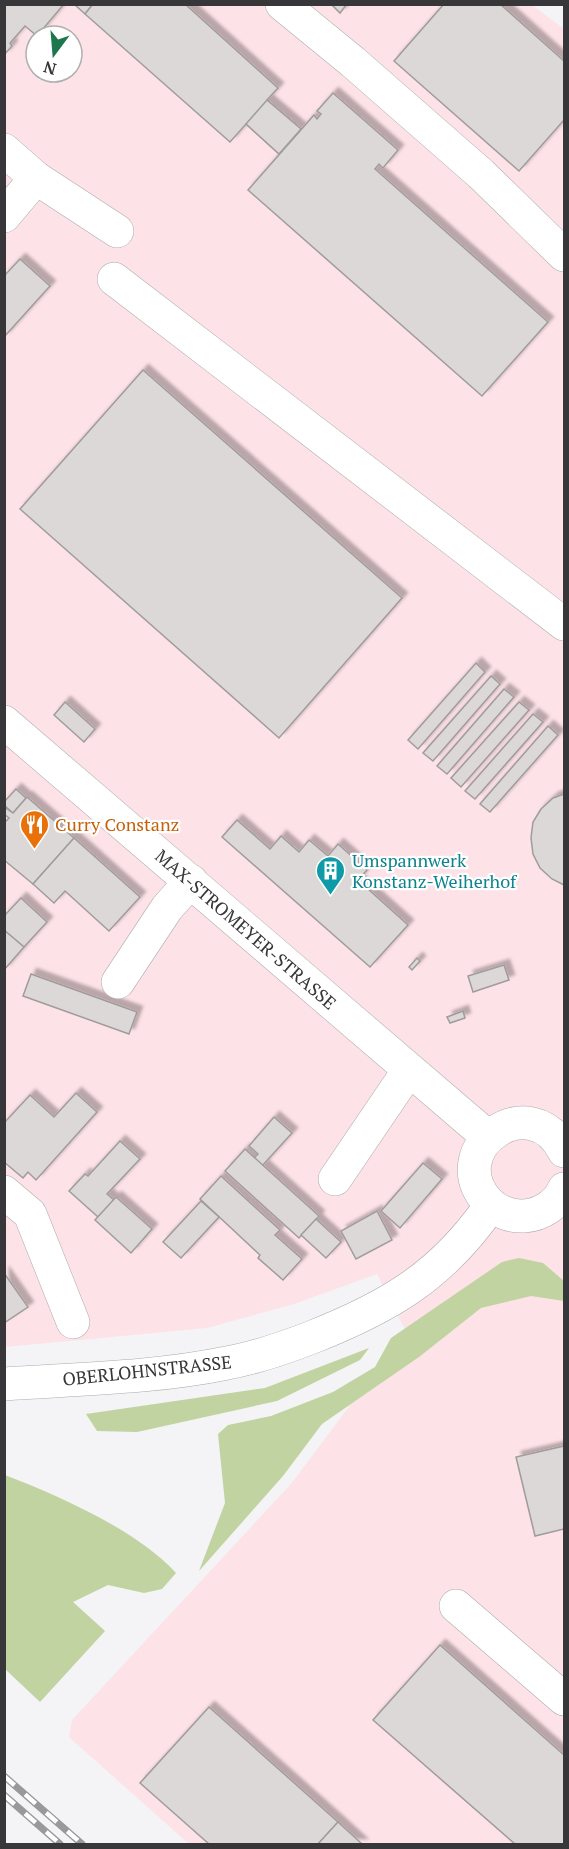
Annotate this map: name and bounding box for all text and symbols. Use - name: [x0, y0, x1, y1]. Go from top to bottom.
- north arrow: [24, 24, 84, 84]
- text: N: [41, 56, 59, 81]
- restaurant icon: Curry Constanz: [18, 808, 50, 850]
- place label: Curry Constanz: [55, 812, 179, 836]
- street label: MAX-STROMEYER-STRASSE: [150, 844, 342, 1014]
- place label: Umspannwerk Konstanz-Weiherhof: [352, 848, 518, 893]
- building icon: Umspannwerk Konstanz-Weiherhof: [315, 854, 347, 896]
- street label: OBERLOHNSTRASSE: [61, 1349, 233, 1391]

